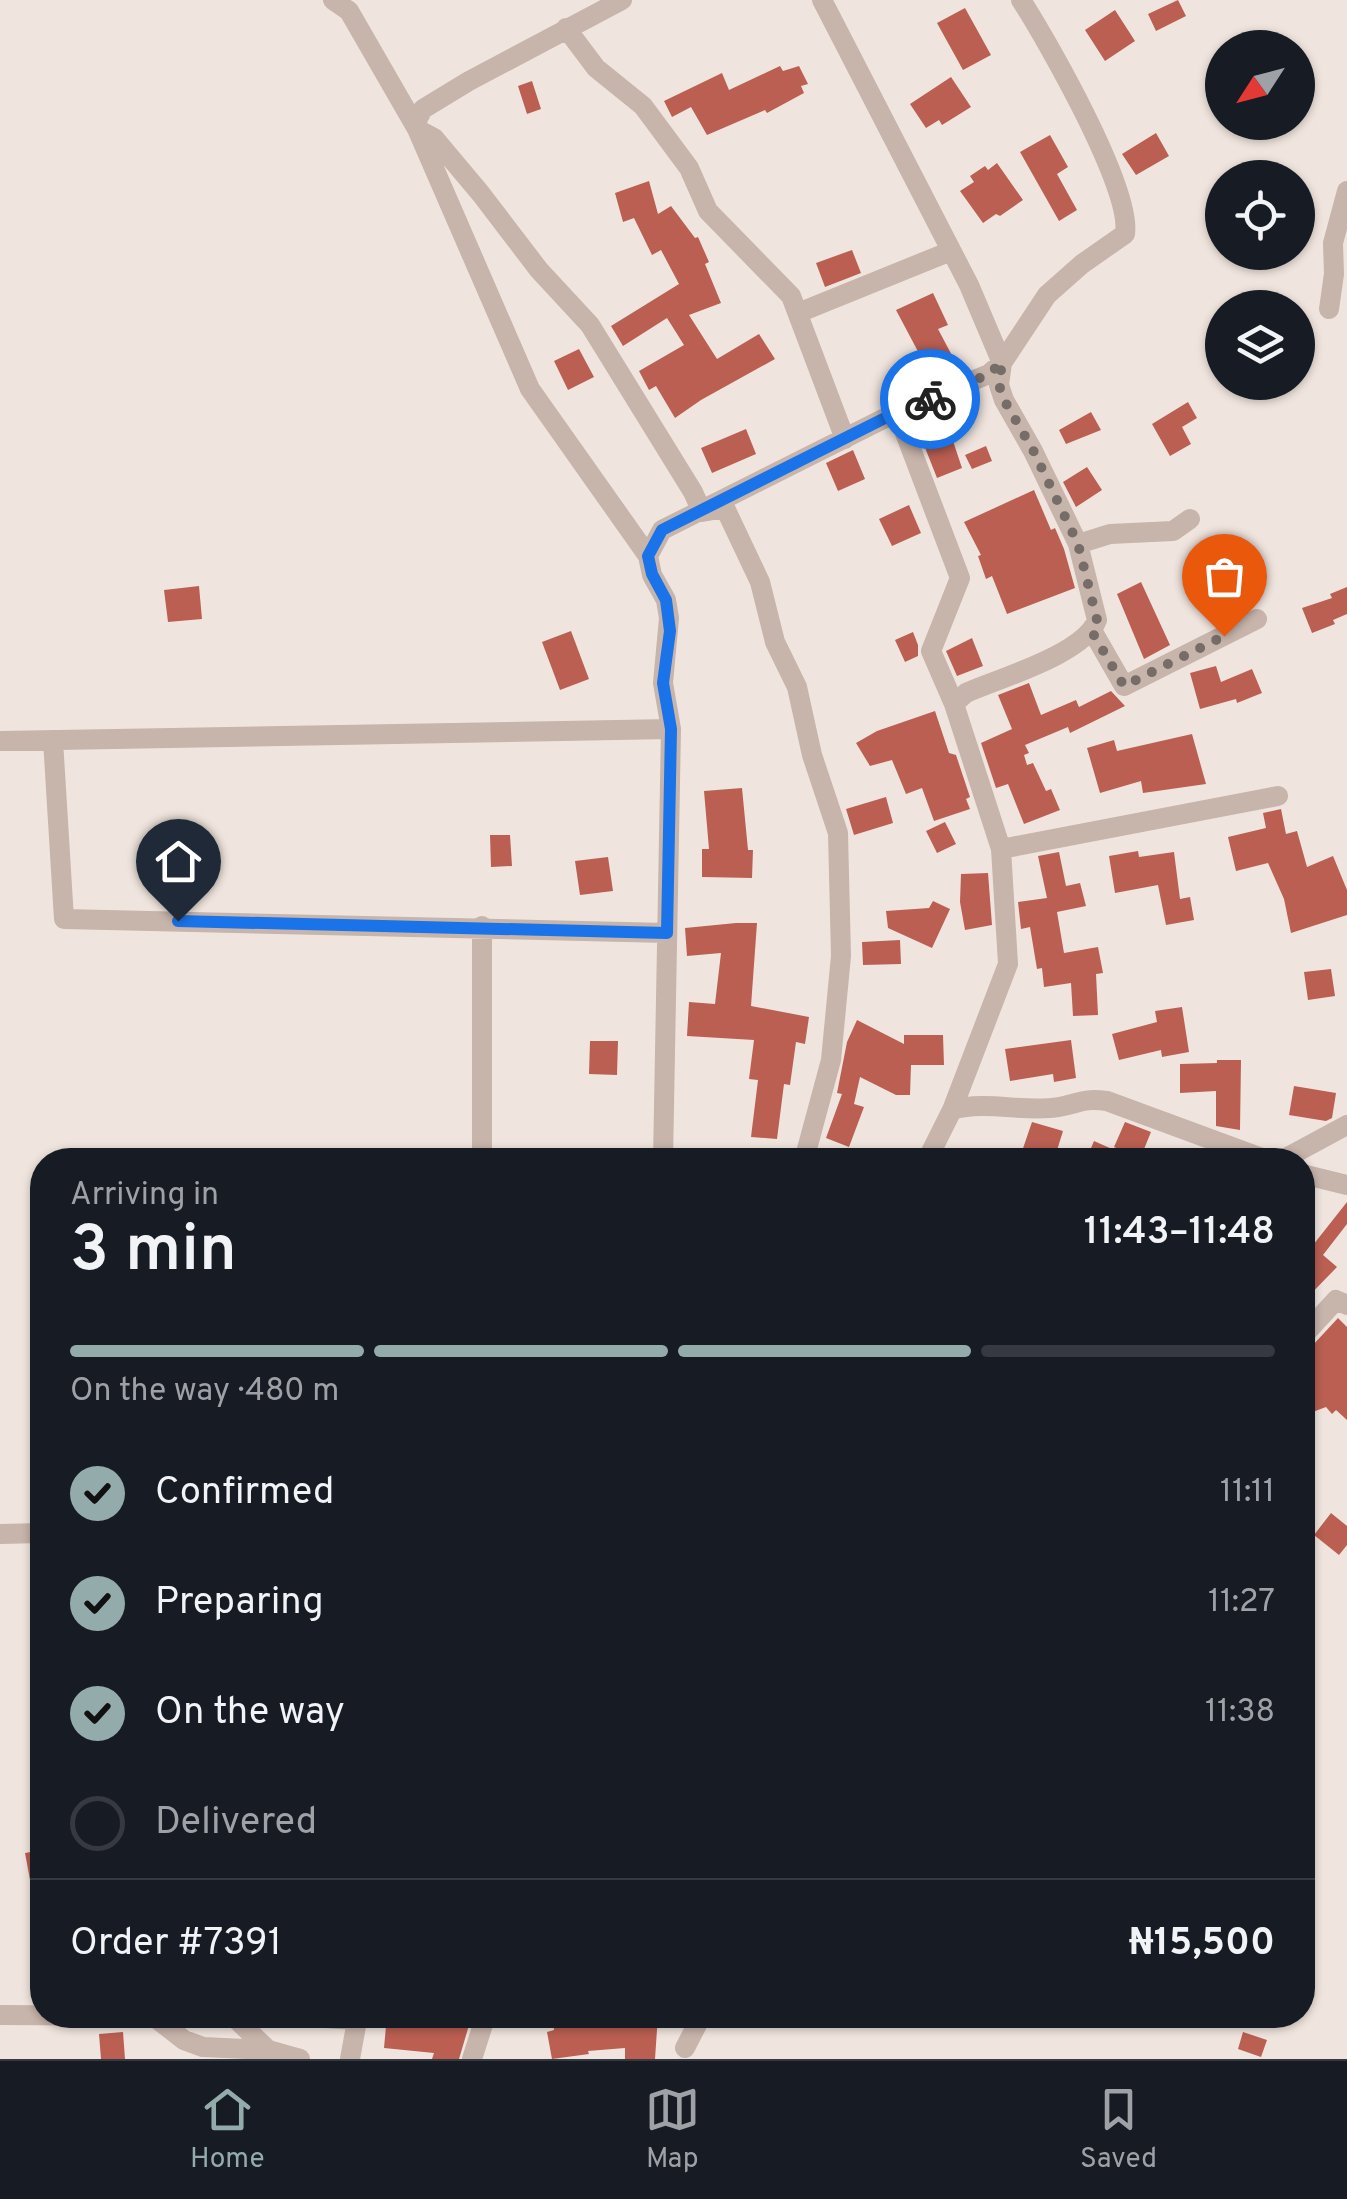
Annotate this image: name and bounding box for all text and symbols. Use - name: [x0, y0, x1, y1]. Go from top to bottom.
- north arrow: [1205, 30, 1315, 140]
- map controls: [1205, 30, 1315, 400]
- button: locate: [1205, 160, 1315, 270]
- button: layers: [1205, 290, 1315, 400]
- courier: [880, 349, 980, 449]
- icon: bike: [903, 372, 958, 427]
- pin: [1182, 534, 1267, 637]
- icon: bag: [1197, 549, 1252, 604]
- pin: [136, 819, 221, 922]
- icon: home: [151, 834, 206, 889]
- text: Arriving in: [70, 1176, 219, 1216]
- text: 11:43–11:48: [1084, 1209, 1275, 1258]
- text: 3 min: [70, 1212, 237, 1294]
- text: On the way · 480 m: [70, 1372, 339, 1412]
- icon: check: [70, 1466, 125, 1521]
- text: Confirmed: [155, 1469, 334, 1518]
- text: 11:11: [1220, 1473, 1275, 1513]
- icon: check: [70, 1576, 125, 1631]
- text: Preparing: [155, 1579, 324, 1628]
- text: 11:27: [1208, 1583, 1275, 1623]
- icon: check: [70, 1686, 125, 1741]
- text: On the way: [155, 1689, 345, 1738]
- text: 11:38: [1205, 1693, 1275, 1733]
- text: Delivered: [155, 1799, 317, 1848]
- text: Order #7391: [70, 1920, 282, 1969]
- text: ₦15,500: [1128, 1920, 1275, 1969]
- tab: Home: [190, 2082, 264, 2178]
- tab: Map: [645, 2082, 700, 2178]
- tab: Saved: [1080, 2082, 1157, 2178]

